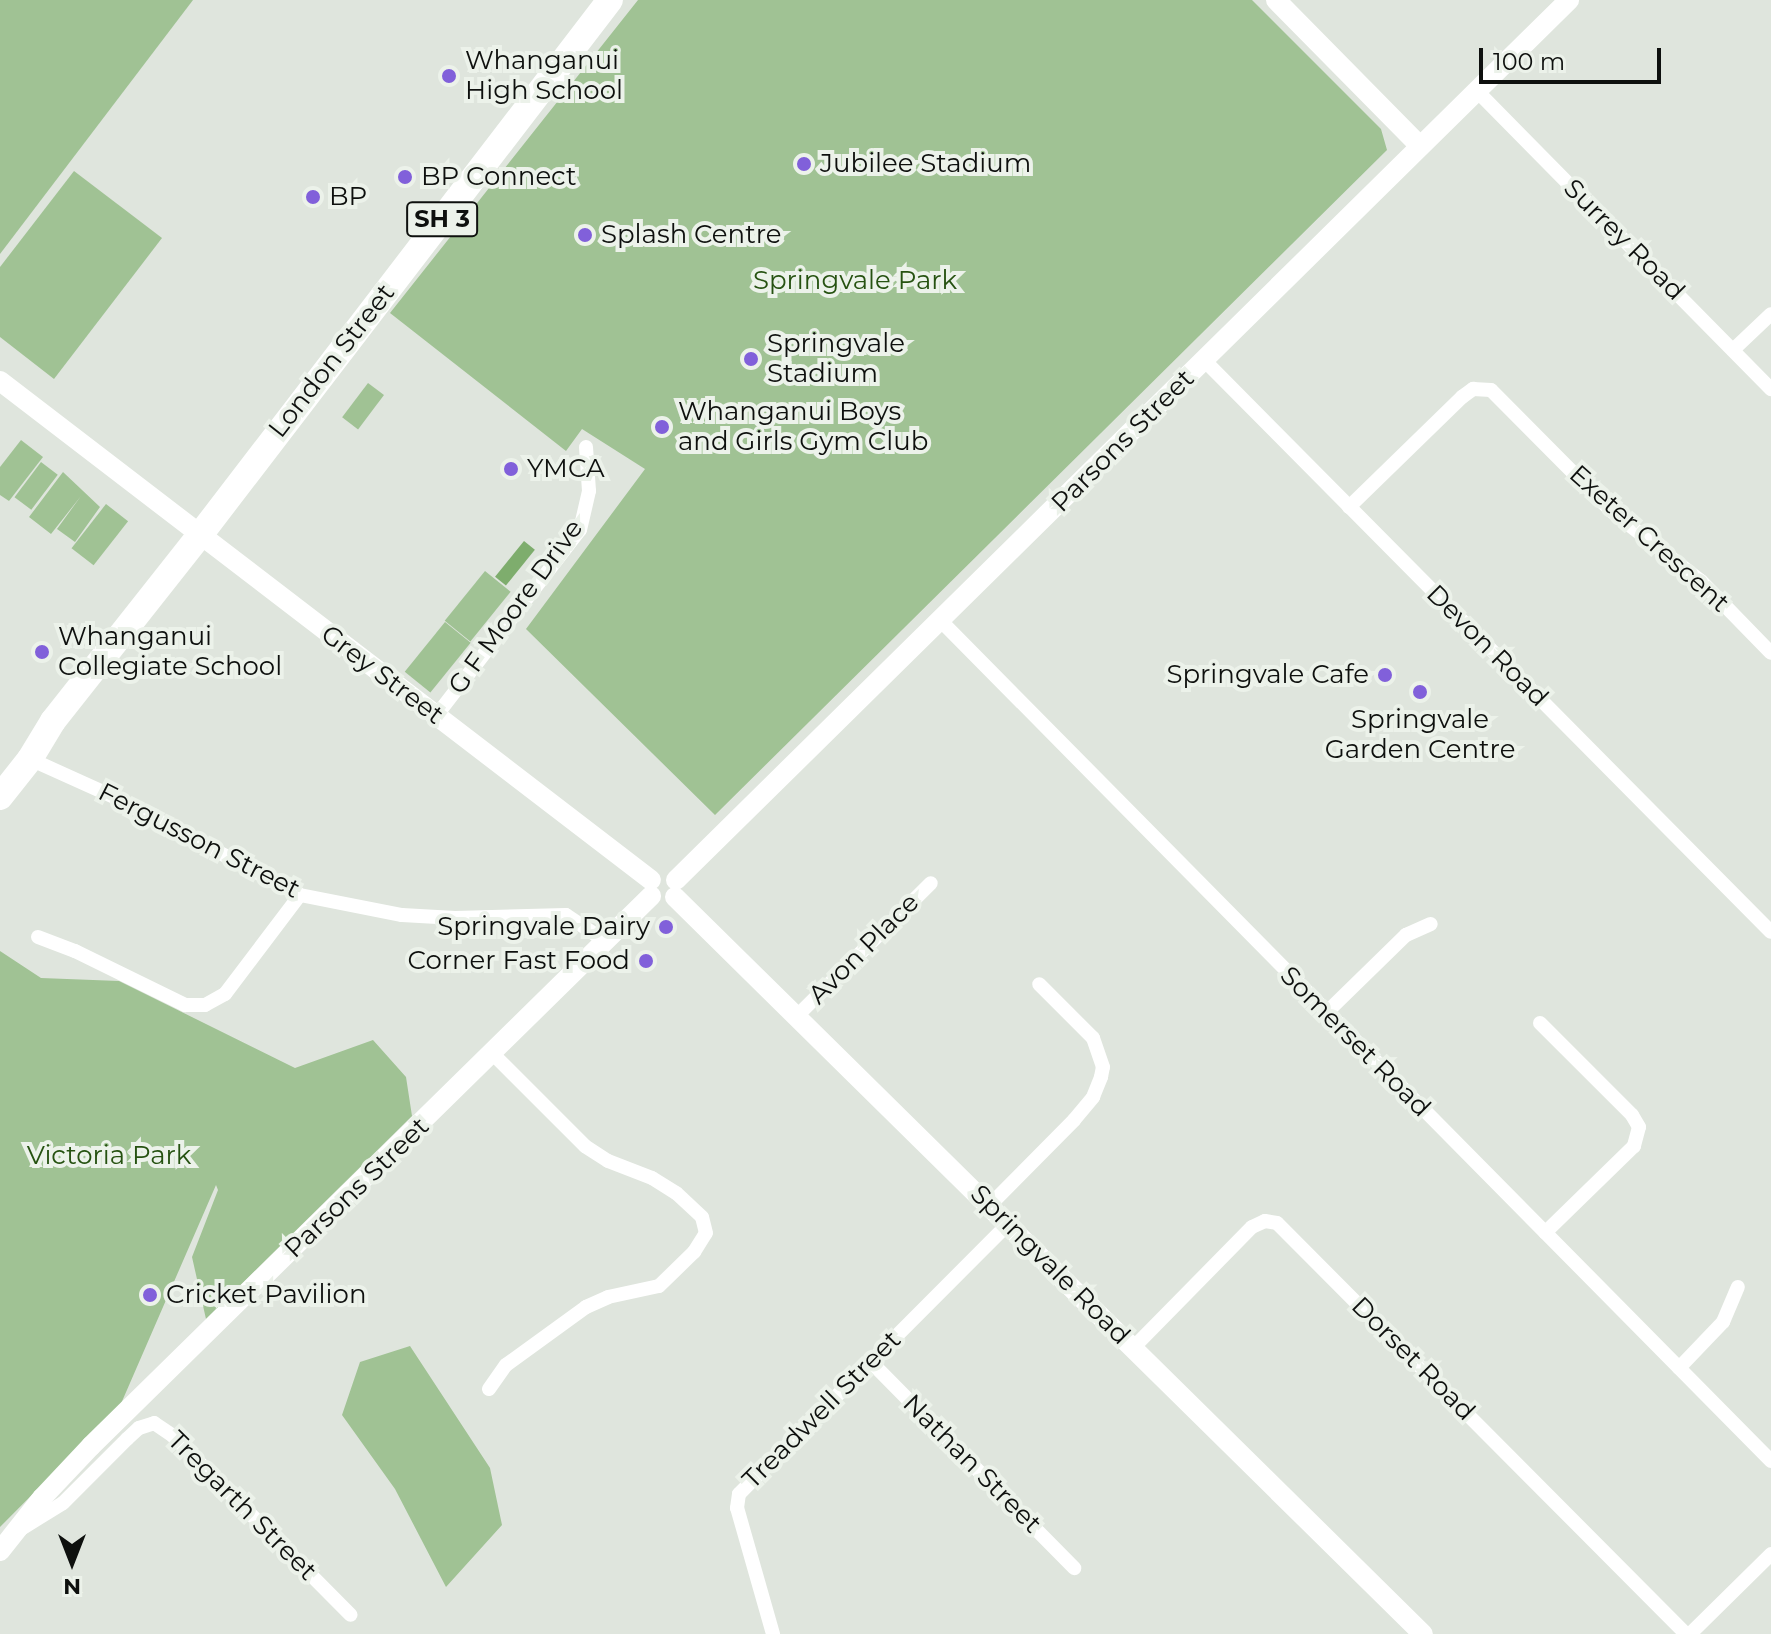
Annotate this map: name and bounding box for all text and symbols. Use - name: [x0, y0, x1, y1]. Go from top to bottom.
- scale bar: [1483, 32, 1665, 82]
- place label: Whanganui High School: [465, 45, 623, 106]
- text: 100 m: [1493, 47, 1565, 76]
- marker: Whanganui High School: [440, 67, 458, 85]
- place label: Jubilee Stadium: [820, 148, 1031, 180]
- marker: Jubilee Stadium: [795, 155, 813, 173]
- place label: BP Connect: [421, 161, 576, 193]
- marker: BP Connect: [396, 168, 414, 186]
- street label: Surrey Road: [1557, 173, 1691, 307]
- place label: BP: [329, 181, 367, 213]
- marker: BP: [304, 188, 322, 206]
- road number: SH 3: [406, 199, 478, 239]
- place label: Splash Centre: [601, 219, 782, 251]
- marker: Splash Centre: [576, 226, 594, 244]
- park label: Springvale Park: [753, 265, 957, 297]
- street label: London Street: [262, 278, 402, 444]
- place label: Springvale Stadium: [767, 328, 905, 390]
- marker: Springvale Stadium: [742, 350, 760, 368]
- street label: Parsons Street: [1045, 363, 1201, 519]
- place label: Whanganui Boys and Girls Gym Club: [678, 396, 928, 458]
- marker: Whanganui Boys and Girls Gym Club: [653, 418, 671, 436]
- place label: YMCA: [527, 453, 605, 485]
- street label: Exeter Crescent: [1563, 459, 1735, 619]
- marker: YMCA: [502, 460, 520, 478]
- street label: G F Moore Drive: [442, 514, 590, 700]
- street label: Devon Road: [1420, 579, 1554, 713]
- street label: Grey Street: [315, 619, 449, 731]
- place label: Whanganui Collegiate School: [58, 621, 282, 682]
- marker: Whanganui Collegiate School: [33, 643, 51, 661]
- place label: Springvale Cafe: [1166, 659, 1369, 691]
- marker: Springvale Cafe: [1376, 666, 1394, 684]
- marker: Springvale Garden Centre: [1411, 683, 1429, 701]
- place label: Springvale Garden Centre: [1325, 704, 1515, 766]
- street label: Fergusson Street: [93, 777, 305, 905]
- street label: Avon Place: [802, 887, 926, 1011]
- place label: Springvale Dairy: [437, 911, 650, 943]
- marker: Springvale Dairy: [657, 918, 675, 936]
- place label: Corner Fast Food: [408, 945, 630, 977]
- marker: Corner Fast Food: [637, 952, 655, 970]
- street label: Somerset Road: [1273, 960, 1437, 1124]
- street label: Parsons Street: [278, 1111, 436, 1265]
- park label: Victoria Park: [27, 1140, 191, 1172]
- street label: Springvale Road: [964, 1179, 1136, 1351]
- place label: Cricket Pavilion: [166, 1279, 366, 1311]
- marker: Cricket Pavilion: [141, 1286, 159, 1304]
- street label: Dorset Road: [1345, 1291, 1481, 1427]
- street label: Treadwell Street: [737, 1325, 907, 1495]
- street label: Nathan Street: [896, 1388, 1048, 1540]
- street label: Tregarth Street: [161, 1425, 323, 1587]
- north arrow: [32, 1522, 112, 1602]
- text: N: [63, 1573, 81, 1600]

